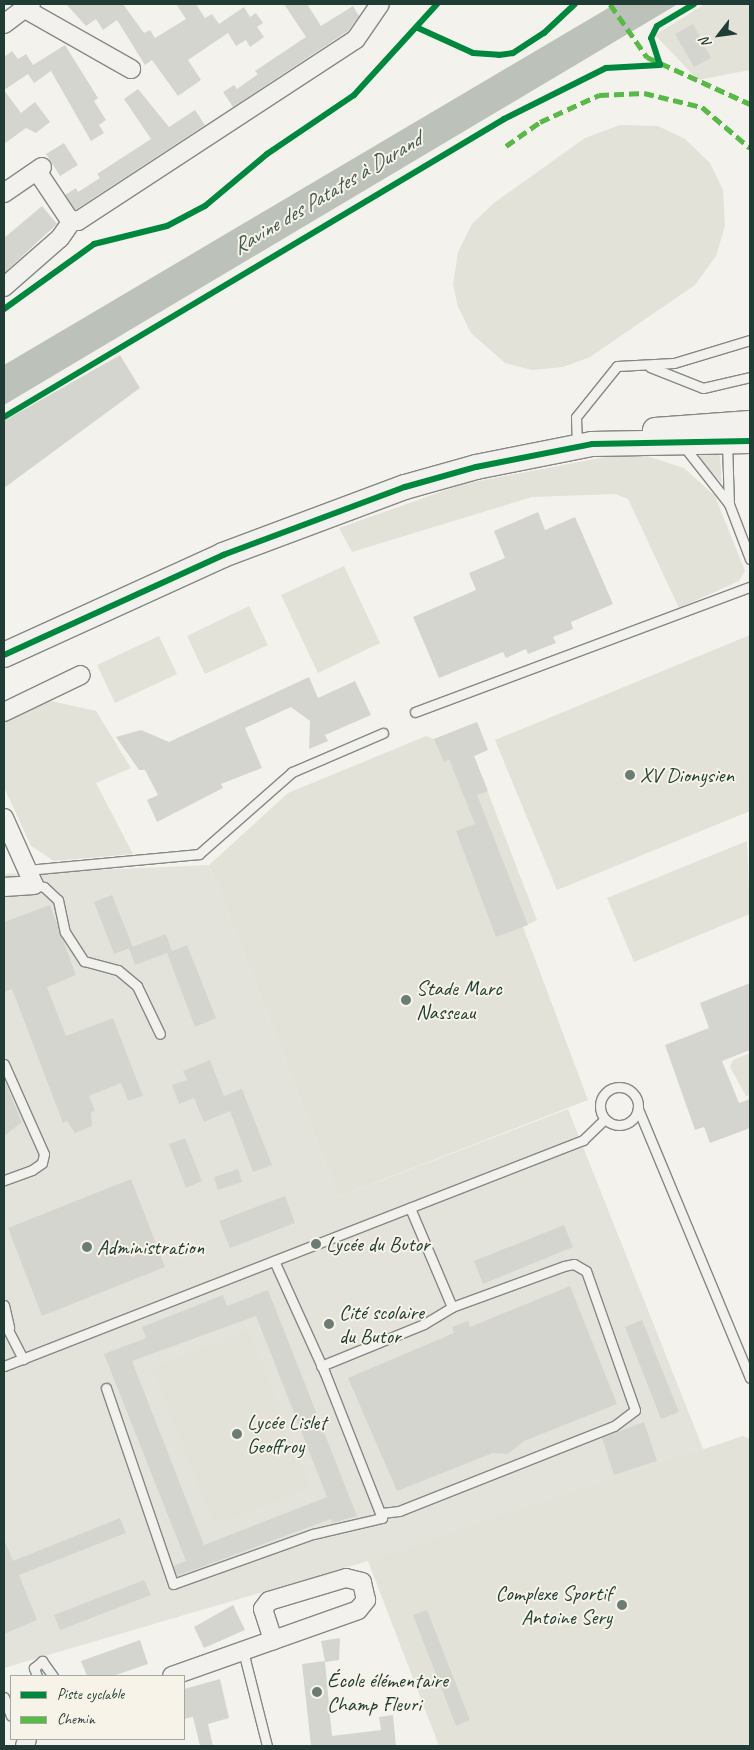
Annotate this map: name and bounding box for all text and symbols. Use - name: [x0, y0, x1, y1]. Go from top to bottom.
- north arrow: [694, 10, 744, 60]
- text: N: [696, 35, 715, 51]
- water label: Ravine des Patates à Durand: [227, 127, 427, 261]
- place label: XV Dionysien: [640, 762, 734, 788]
- marker: XV Dionysien: [624, 769, 636, 781]
- place label: Stade Marc Nasseau: [416, 975, 502, 1025]
- marker: Stade Marc Nasseau: [400, 994, 412, 1006]
- place label: Lycée du Butor: [326, 1231, 429, 1257]
- place label: Administration: [97, 1234, 204, 1260]
- marker: Lycée du Butor: [310, 1238, 322, 1250]
- marker: Administration: [81, 1241, 93, 1253]
- place label: Cité scolaire du Butor: [339, 1299, 424, 1349]
- marker: Cité scolaire du Butor: [323, 1318, 335, 1330]
- place label: Lycée Lislet Geoffroy: [247, 1409, 326, 1459]
- marker: Lycée Lislet Geoffroy: [231, 1428, 243, 1440]
- place label: Complexe Sportif Antoine Sery: [495, 1580, 612, 1630]
- marker: Complexe Sportif Antoine Sery: [616, 1599, 628, 1611]
- place label: École élémentaire Champ Fleuri: [327, 1667, 448, 1717]
- legend: [10, 1675, 185, 1740]
- text: Piste cyclable: [57, 1685, 124, 1704]
- marker: École élémentaire Champ Fleuri: [311, 1686, 323, 1698]
- text: Chemin: [57, 1710, 95, 1729]

